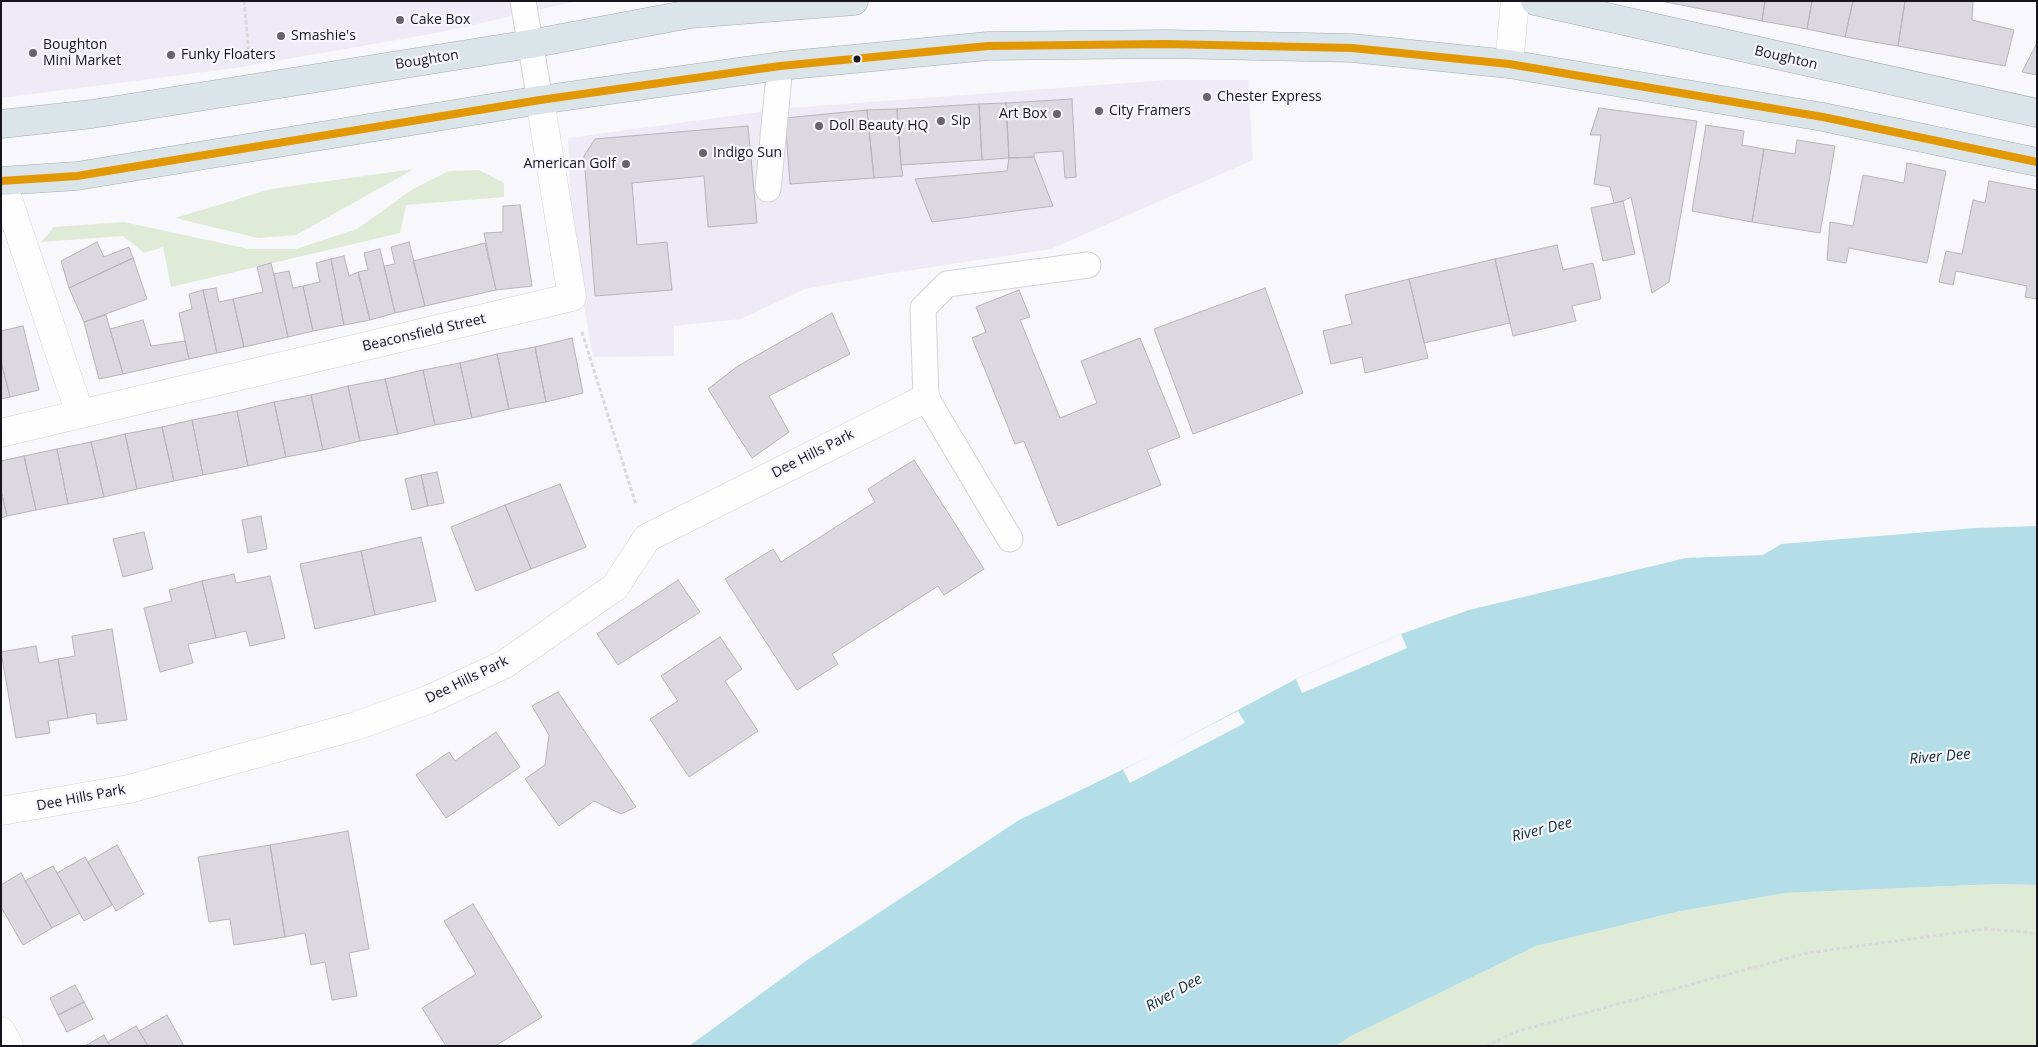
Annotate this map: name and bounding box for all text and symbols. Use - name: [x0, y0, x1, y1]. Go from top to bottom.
- place label: Cake Box: [410, 12, 470, 28]
- marker: Cake Box: [394, 14, 406, 26]
- place label: Smashie's: [291, 28, 356, 44]
- marker: Smashie's: [275, 30, 287, 42]
- place label: Boughton Mini Market: [43, 37, 121, 70]
- street label: Boughton: [1753, 43, 1819, 73]
- marker: Boughton Mini Market: [27, 47, 39, 59]
- place label: Funky Floaters: [181, 47, 276, 63]
- street label: Boughton: [394, 47, 460, 73]
- marker: Funky Floaters: [165, 49, 177, 61]
- unlabelled marker: [852, 54, 862, 64]
- place label: Chester Express: [1217, 89, 1322, 105]
- marker: Chester Express: [1201, 91, 1213, 103]
- place label: City Framers: [1109, 103, 1191, 119]
- marker: City Framers: [1093, 105, 1105, 117]
- place label: Art Box: [999, 106, 1047, 122]
- marker: Art Box: [1051, 108, 1063, 120]
- place label: Sip: [951, 113, 971, 129]
- marker: Sip: [935, 115, 947, 127]
- place label: Doll Beauty HQ: [829, 118, 928, 134]
- marker: Doll Beauty HQ: [813, 120, 825, 132]
- place label: Indigo Sun: [713, 145, 782, 161]
- marker: Indigo Sun: [697, 147, 709, 159]
- place label: American Golf: [524, 156, 616, 172]
- marker: American Golf: [620, 158, 632, 170]
- street label: Beaconsfield Street: [361, 311, 487, 355]
- street label: Dee Hills Park: [769, 426, 857, 482]
- street label: Dee Hills Park: [423, 653, 511, 707]
- water label: River Dee: [1909, 745, 1971, 769]
- street label: Dee Hills Park: [35, 781, 127, 815]
- water label: River Dee: [1510, 814, 1574, 846]
- water label: River Dee: [1143, 970, 1205, 1016]

